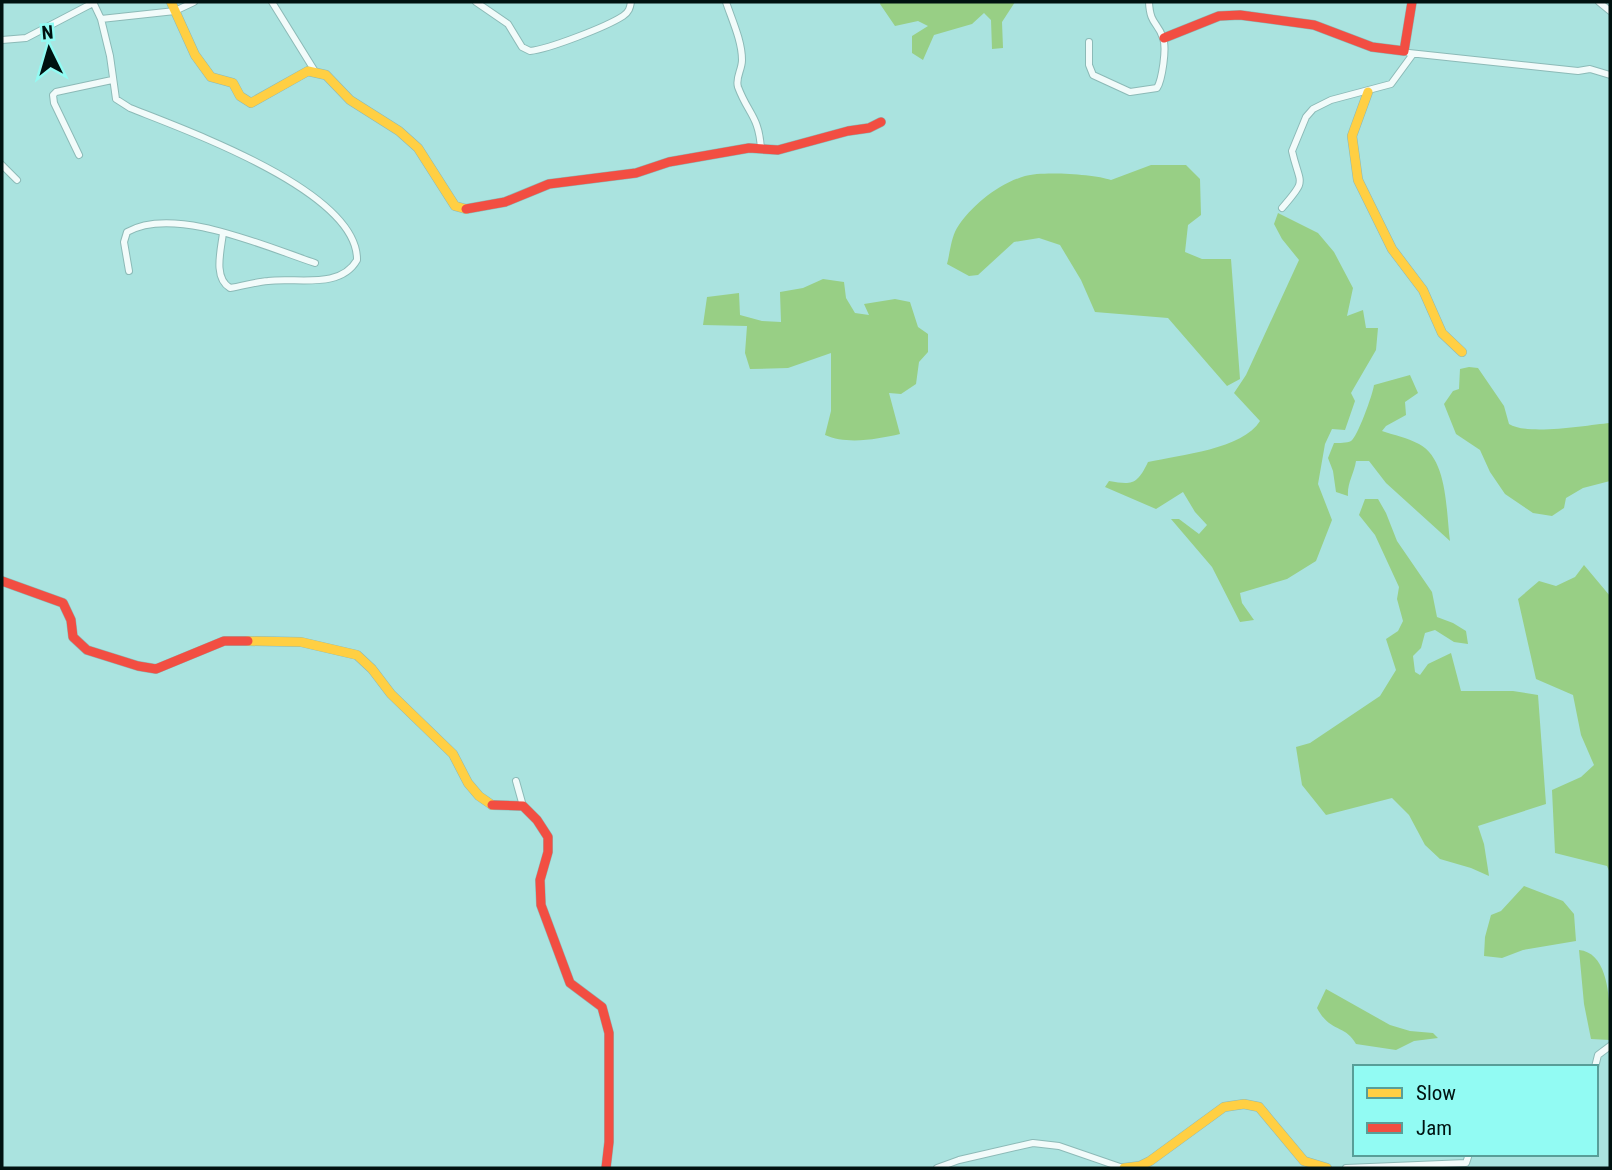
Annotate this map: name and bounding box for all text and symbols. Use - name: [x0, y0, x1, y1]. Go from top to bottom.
- north arrow: [14, 14, 84, 84]
- text: N: [41, 21, 54, 45]
- legend: [1353, 1065, 1598, 1156]
- text: Slow: [1416, 1081, 1456, 1105]
- text: Jam: [1416, 1116, 1452, 1140]

